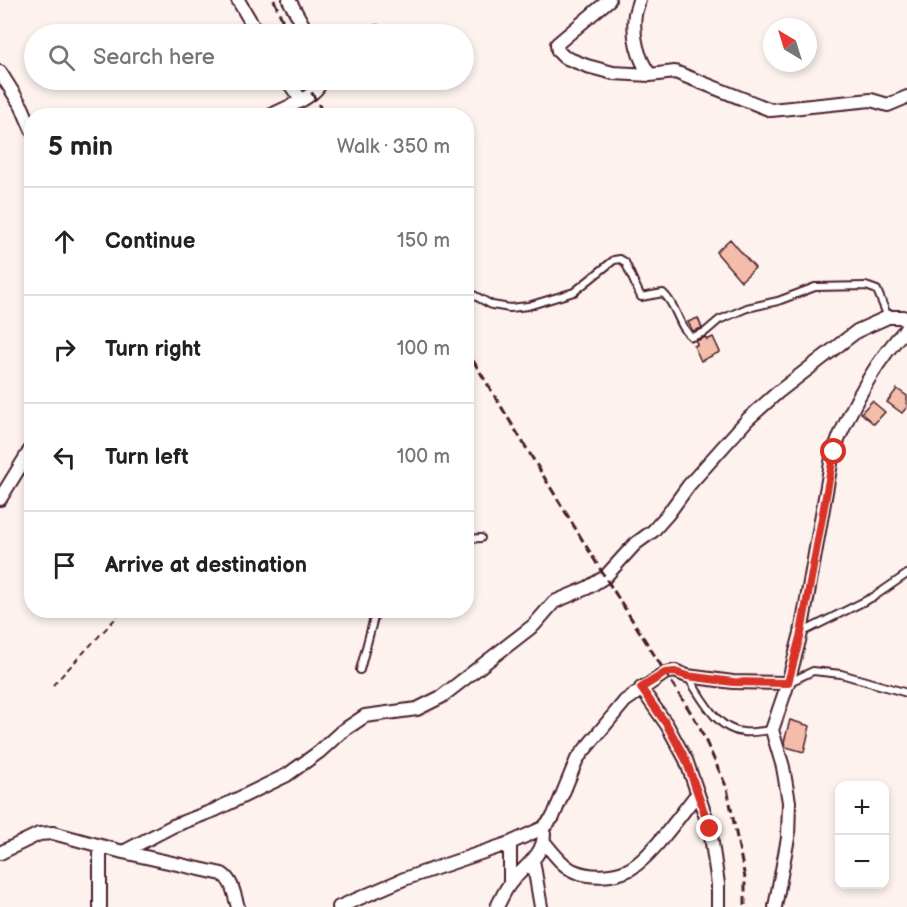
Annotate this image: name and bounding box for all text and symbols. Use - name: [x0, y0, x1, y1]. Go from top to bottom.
- north arrow: [763, 18, 817, 72]
- search box: [24, 24, 474, 90]
- icon: search: [45, 41, 78, 74]
- text: Search here: [93, 44, 215, 71]
- text: 5 min: [48, 132, 113, 163]
- text: Walk · 350 m: [337, 135, 450, 159]
- icon: ahead: [48, 225, 81, 258]
- text: Continue: [105, 228, 195, 255]
- text: 150 m: [397, 229, 450, 253]
- icon: right: [48, 333, 81, 366]
- text: Turn right: [105, 336, 201, 363]
- text: 100 m: [397, 337, 450, 361]
- route start: [820, 438, 846, 464]
- icon: left: [48, 441, 81, 474]
- text: Turn left: [105, 444, 189, 471]
- text: 100 m: [397, 445, 450, 469]
- icon: arrive: [48, 549, 81, 582]
- text: Arrive at destination: [105, 552, 307, 579]
- map controls: [835, 781, 889, 889]
- button: +: [835, 781, 889, 835]
- route end: [696, 815, 722, 841]
- button: −: [835, 835, 889, 889]

